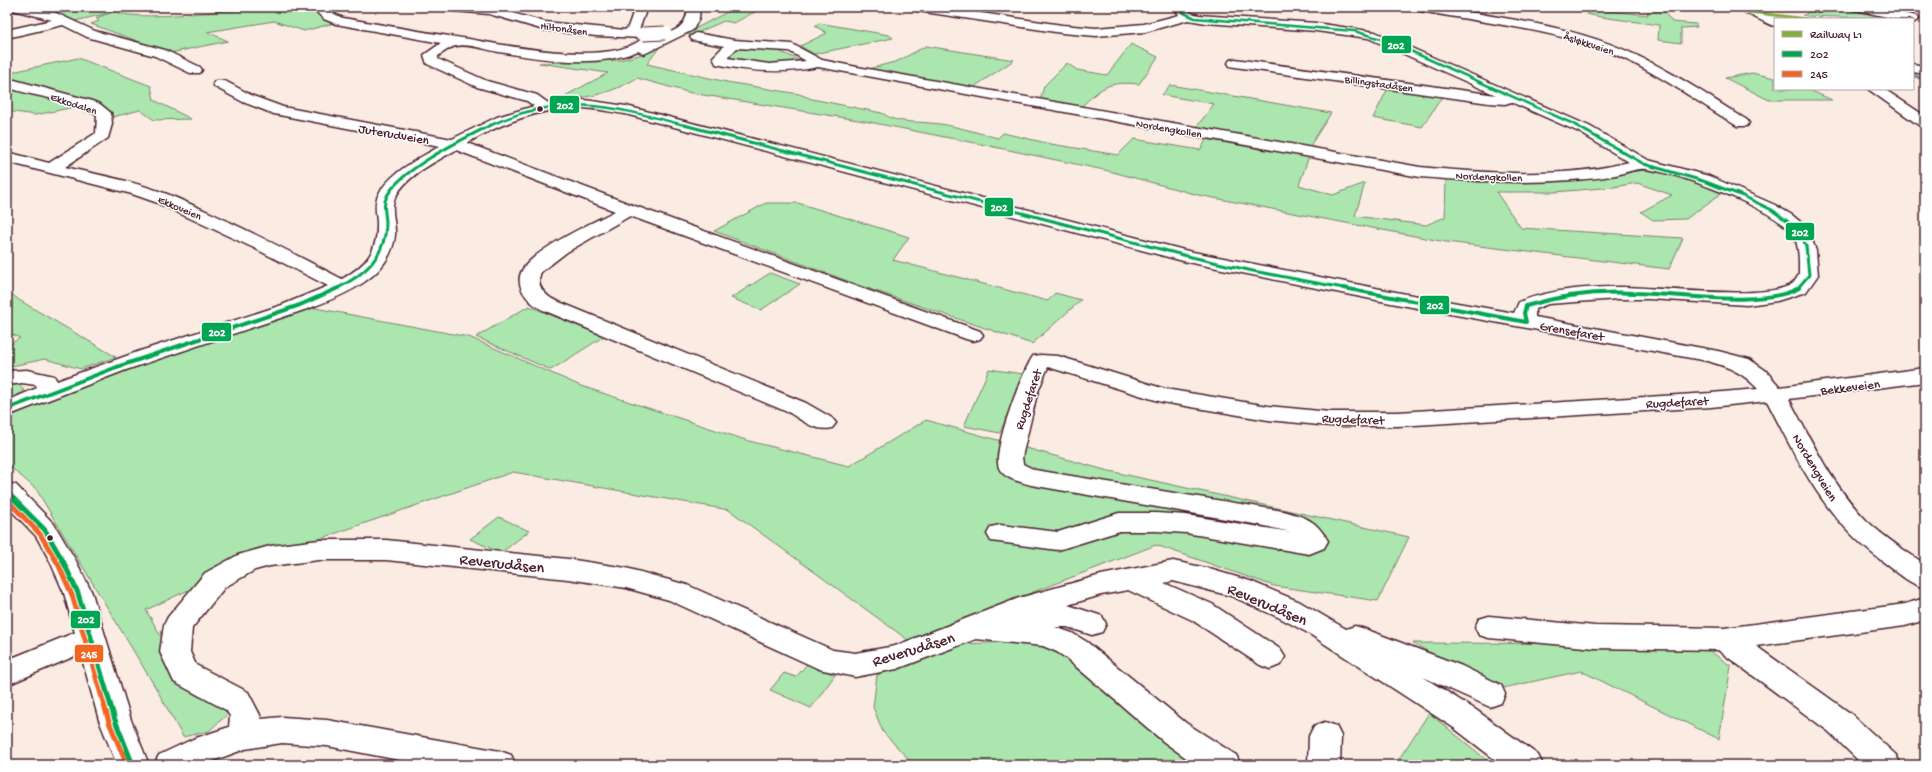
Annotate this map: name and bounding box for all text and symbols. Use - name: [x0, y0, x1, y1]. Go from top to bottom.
- legend: [1774, 18, 1914, 90]
- street label: Hiltonåsen: [539, 20, 589, 39]
- street label: Åsløkkveien: [1562, 29, 1616, 59]
- text: Railway L1: [1810, 29, 1862, 43]
- line badge: 202: [1381, 35, 1412, 54]
- text: 202: [1387, 41, 1405, 53]
- text: 202: [1810, 49, 1829, 63]
- text: 245: [1810, 69, 1828, 83]
- street label: Billingstadåsen: [1343, 73, 1415, 96]
- street label: Ekkodalen: [49, 92, 99, 118]
- line badge: 202: [549, 95, 580, 114]
- text: 202: [556, 101, 574, 113]
- unlabelled marker: [535, 104, 545, 114]
- street label: Nordengkollen: [1135, 118, 1203, 142]
- street label: Juterudveien: [357, 122, 431, 149]
- street label: Nordengkollen: [1455, 171, 1523, 185]
- street label: Ekkoveien: [156, 194, 204, 224]
- line badge: 202: [984, 197, 1014, 217]
- text: 202: [990, 203, 1008, 215]
- line badge: 202: [1785, 222, 1815, 241]
- text: 202: [1791, 228, 1809, 240]
- line badge: 202: [1419, 295, 1450, 315]
- text: 202: [1426, 301, 1444, 313]
- street label: Grensefaret: [1538, 319, 1607, 346]
- line badge: 202: [201, 322, 232, 342]
- text: 202: [208, 328, 226, 340]
- street label: Rugdefaret: [1013, 366, 1047, 432]
- street label: Bekkeveien: [1819, 377, 1882, 400]
- street label: Rugdefaret: [1646, 394, 1710, 413]
- street label: Rugdefaret: [1321, 412, 1386, 429]
- street label: Nordengveien: [1788, 432, 1840, 505]
- unlabelled marker: [45, 533, 55, 543]
- street label: Reverudåsen: [458, 552, 545, 579]
- street label: Reverudåsen: [1224, 581, 1310, 632]
- line badge: 202: [70, 610, 101, 629]
- text: 202: [77, 615, 95, 627]
- street label: Reverudåsen: [871, 630, 958, 673]
- line badge: 245: [74, 644, 104, 663]
- text: 245: [81, 650, 97, 662]

